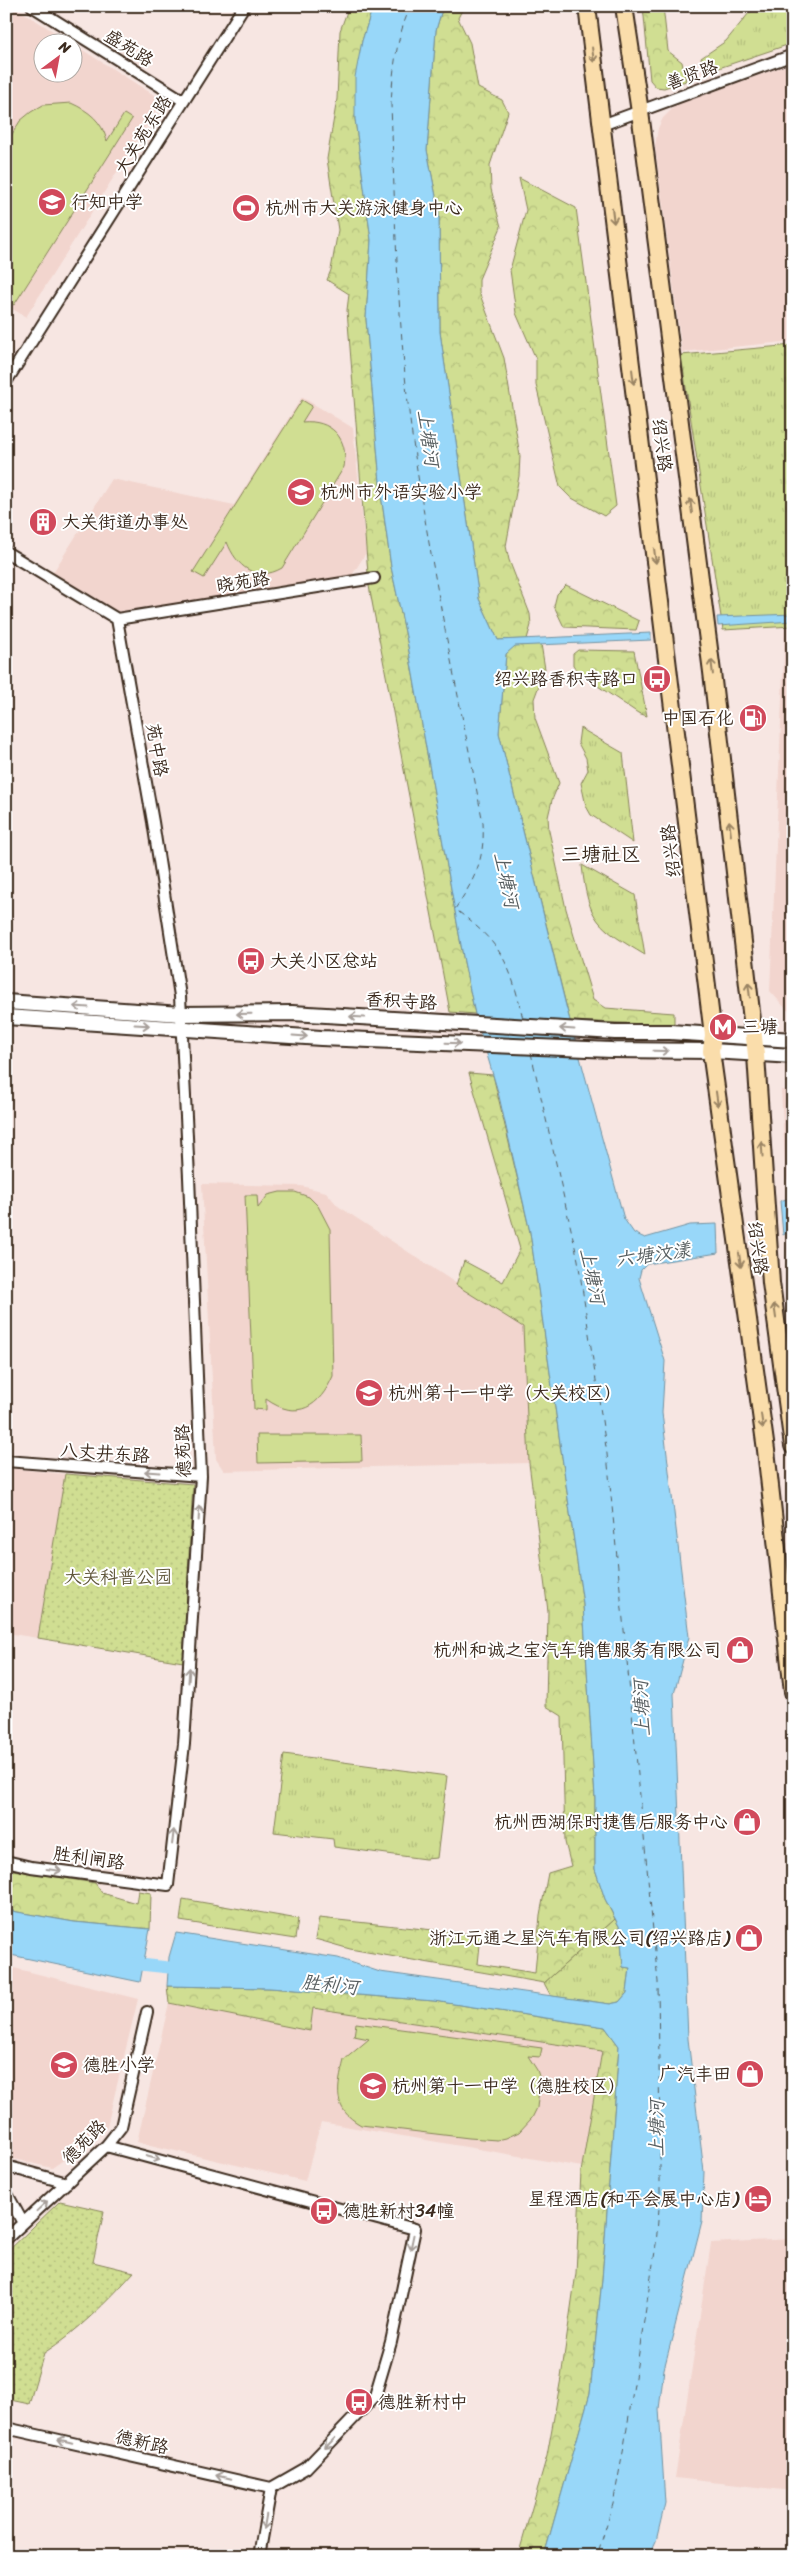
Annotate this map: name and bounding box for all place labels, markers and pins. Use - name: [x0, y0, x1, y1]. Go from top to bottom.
- place label: 行知中学: [71, 186, 143, 218]
- school or university icon: 行知中学: [37, 187, 67, 217]
- place label: 杭州市大关游泳健身中心: [265, 192, 463, 224]
- sports icon: 杭州市大关游泳健身中心: [231, 193, 261, 223]
- place label: 杭州市外语实验小学: [320, 476, 482, 508]
- school or university icon: 杭州市外语实验小学: [286, 477, 316, 507]
- place label: 大关街道办事处: [62, 506, 188, 538]
- building icon: 大关街道办事处: [28, 507, 58, 537]
- place label: 绍兴路香积寺路口: [494, 663, 638, 695]
- bus stop icon: 绍兴路香积寺路口: [642, 664, 672, 694]
- place label: 中国石化: [662, 702, 734, 734]
- fuel station icon: 中国石化: [738, 703, 768, 733]
- place label: 大关小区总站: [270, 945, 378, 977]
- bus stop icon: 大关小区总站: [236, 946, 266, 976]
- place label: 三塘: [742, 1011, 778, 1043]
- metro station icon: 三塘: [708, 1012, 738, 1042]
- place label: 杭州第十一中学（大关校区）: [388, 1377, 622, 1409]
- school or university icon: 杭州第十一中学（大关校区）: [354, 1378, 384, 1408]
- place label: 杭州和诚之宝汽车销售服务有限公司: [433, 1634, 721, 1666]
- shop icon: 杭州和诚之宝汽车销售服务有限公司: [725, 1635, 755, 1665]
- place label: 杭州西湖保时捷售后服务中心: [494, 1806, 728, 1838]
- shop icon: 杭州西湖保时捷售后服务中心: [732, 1807, 762, 1837]
- place label: 浙江元通之星汽车有限公司(绍兴路店): [429, 1922, 732, 1954]
- shop icon: 浙江元通之星汽车有限公司(绍兴路店): [734, 1923, 764, 1953]
- place label: 德胜小学: [83, 2049, 155, 2081]
- school or university icon: 德胜小学: [49, 2050, 79, 2080]
- place label: 广汽丰田: [659, 2058, 731, 2090]
- shop icon: 广汽丰田: [735, 2059, 765, 2089]
- place label: 杭州第十一中学（德胜校区）: [392, 2070, 626, 2102]
- school or university icon: 杭州第十一中学（德胜校区）: [358, 2071, 388, 2101]
- place label: 星程酒店(和平会展中心店): [528, 2183, 741, 2215]
- hotel icon: 星程酒店(和平会展中心店): [743, 2184, 773, 2214]
- place label: 德胜新村34幢: [343, 2195, 454, 2227]
- bus stop icon: 德胜新村34幢: [309, 2196, 339, 2226]
- place label: 德胜新村中: [378, 2386, 468, 2418]
- bus stop icon: 德胜新村中: [344, 2387, 374, 2417]

